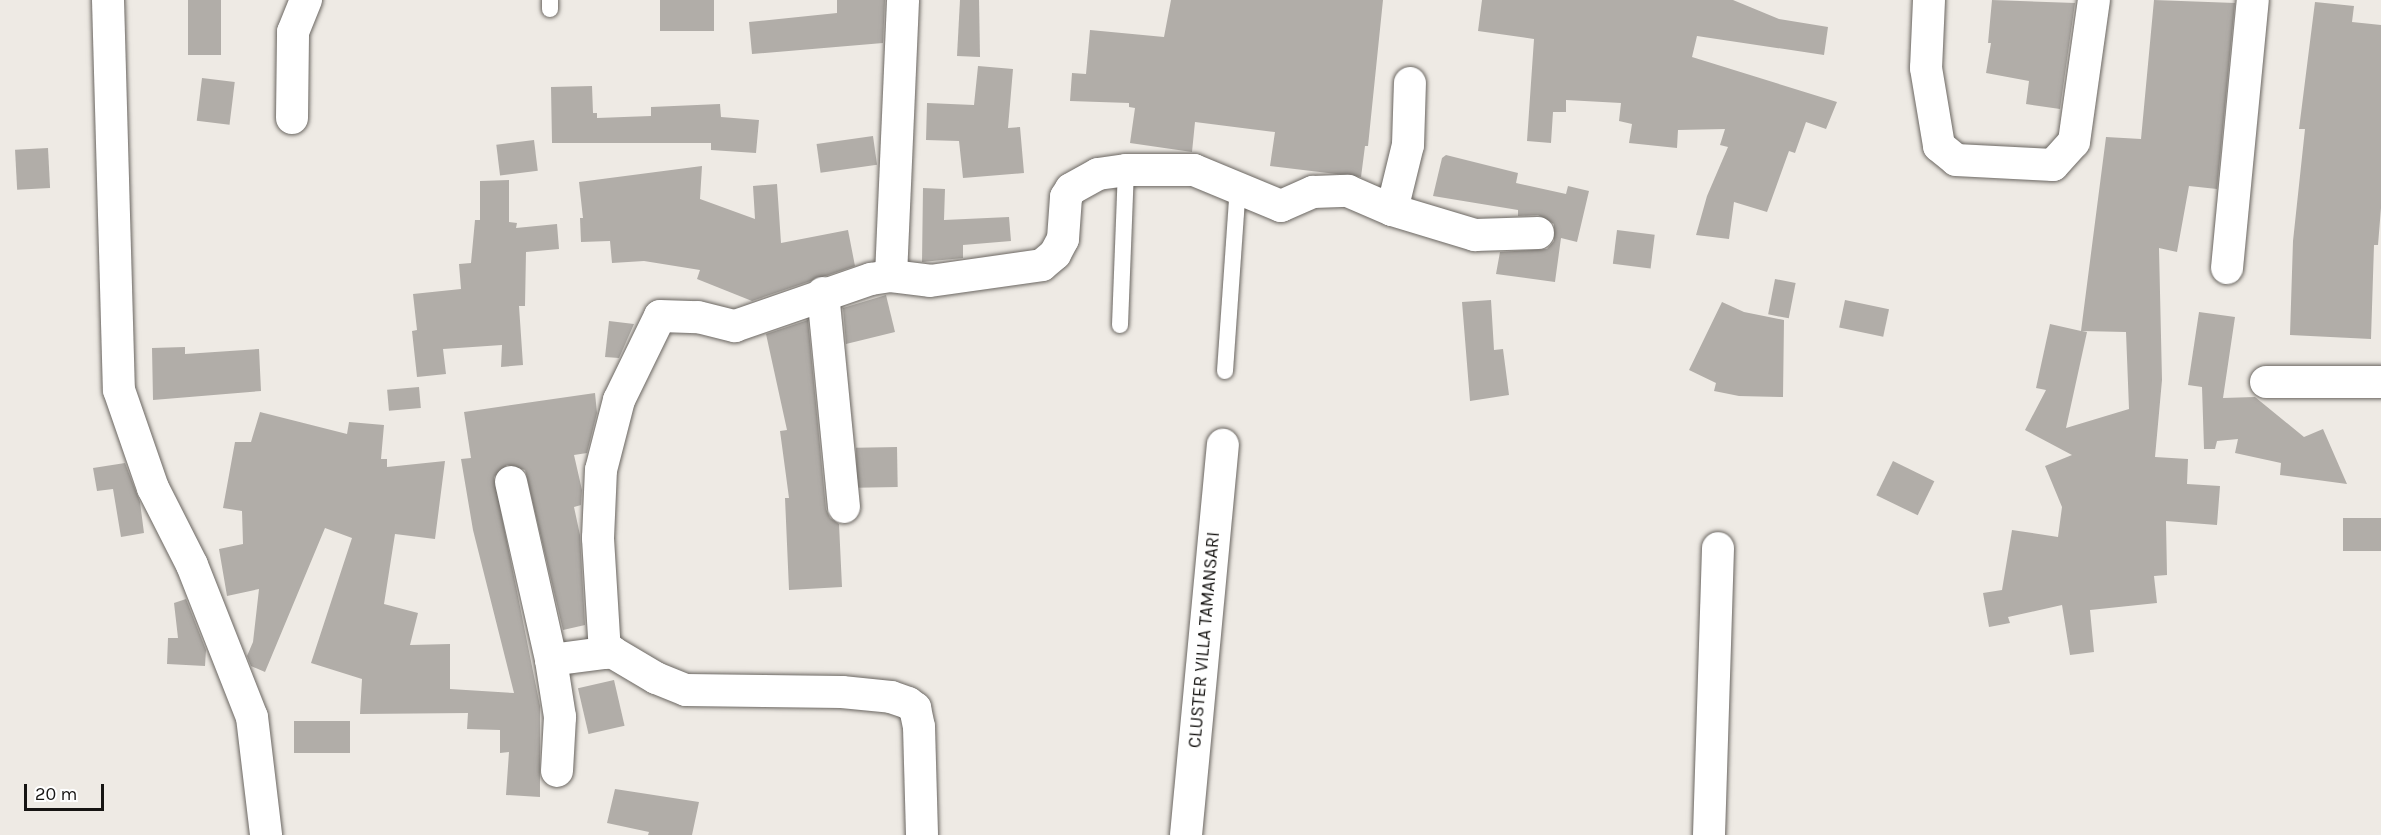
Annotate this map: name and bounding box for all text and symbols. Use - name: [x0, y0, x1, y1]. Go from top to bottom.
- street label: CLUSTER VILLA TAMANSARI: [1184, 531, 1224, 749]
- scale bar: [27, 772, 106, 810]
- text: 20 m: [35, 783, 77, 805]

